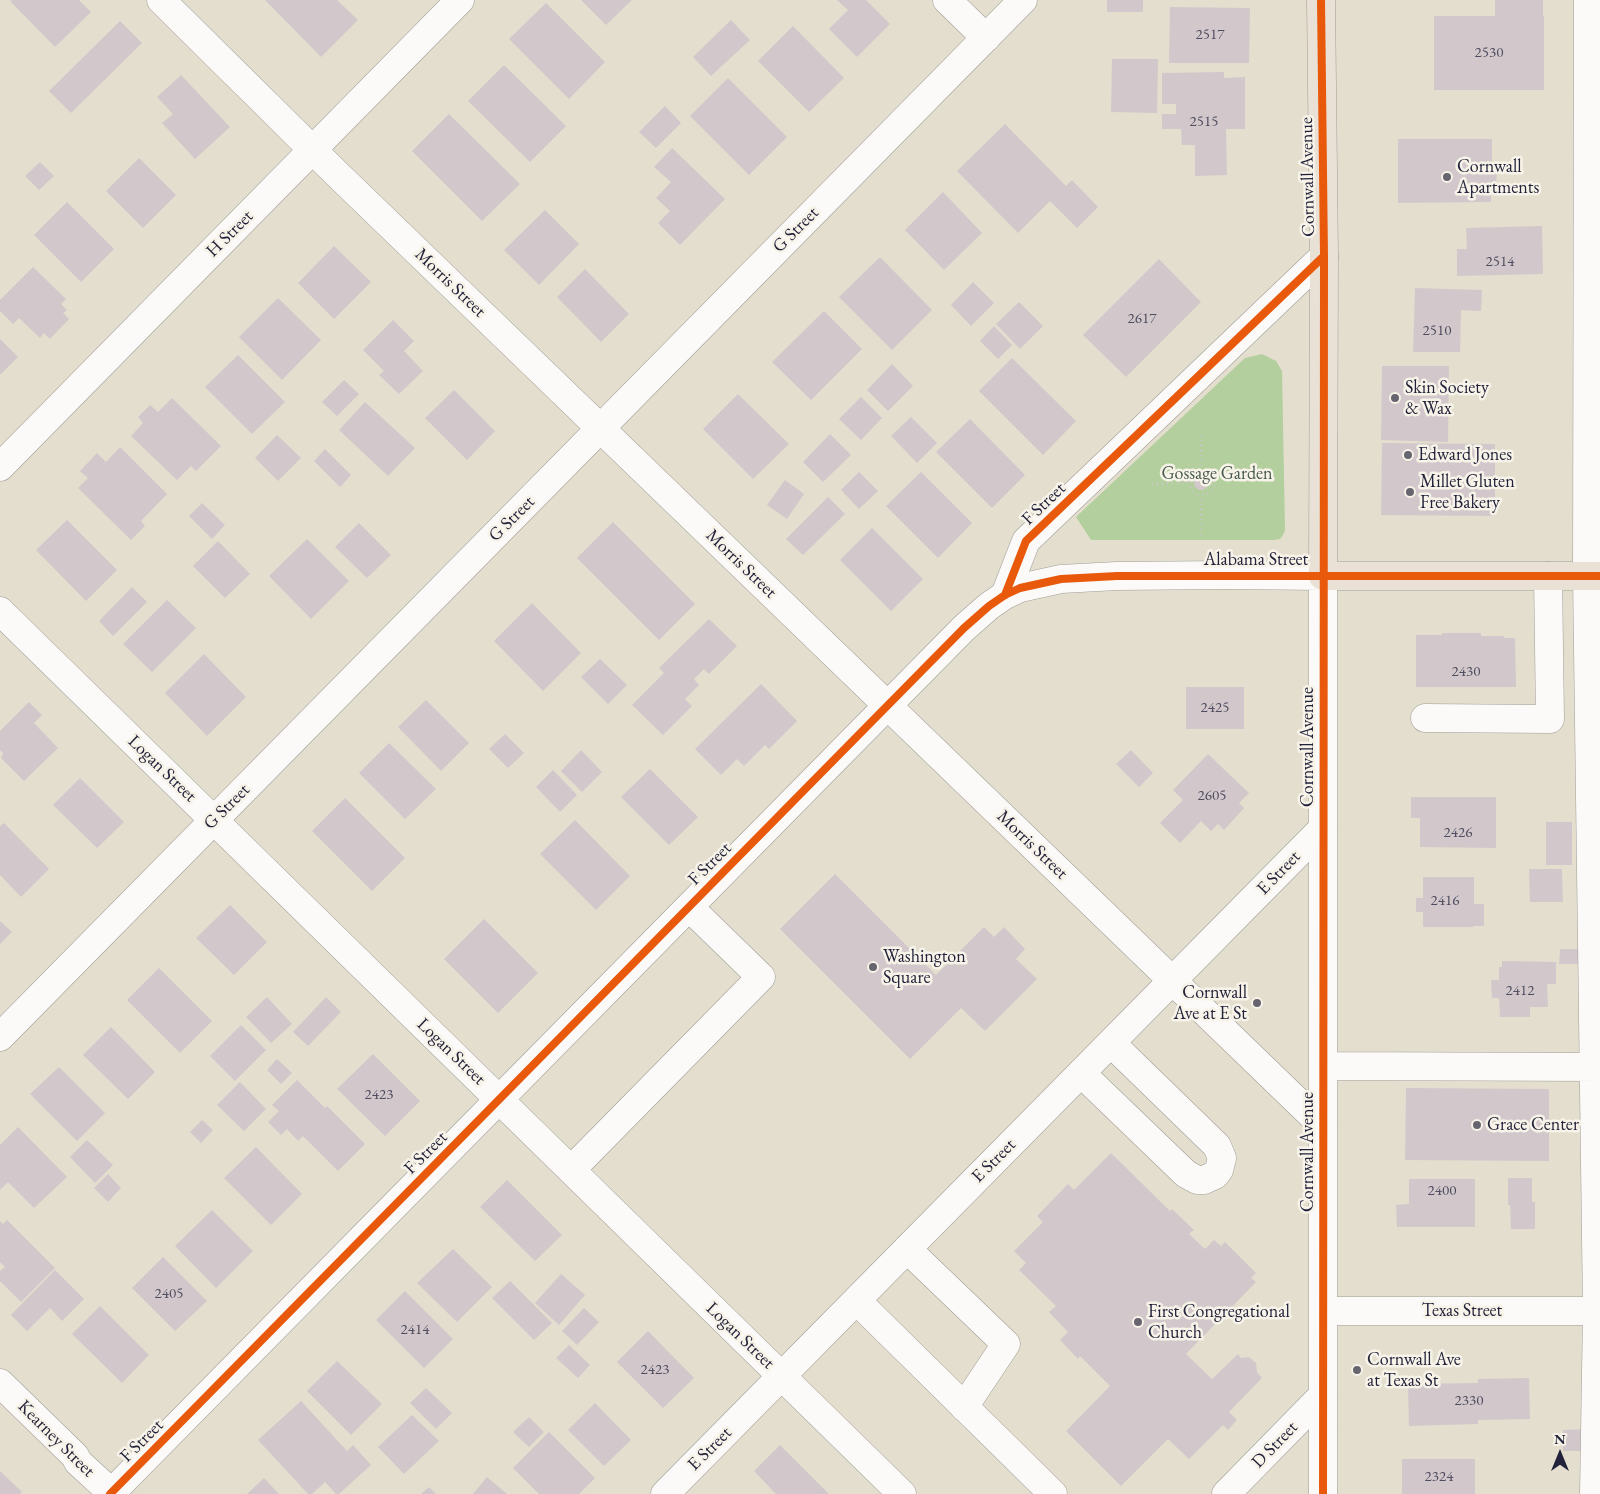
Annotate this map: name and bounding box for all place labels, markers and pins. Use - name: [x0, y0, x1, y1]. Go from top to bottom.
- place label: Cornwall Apartments: [1457, 156, 1539, 198]
- marker: Cornwall Apartments: [1441, 171, 1453, 183]
- place label: Skin Society & Wax: [1405, 377, 1489, 419]
- marker: Skin Society & Wax: [1389, 392, 1401, 404]
- place label: Edward Jones: [1418, 444, 1512, 466]
- marker: Edward Jones: [1402, 449, 1414, 461]
- place label: Millet Gluten Free Bakery: [1420, 471, 1515, 514]
- marker: Millet Gluten Free Bakery: [1404, 486, 1416, 498]
- place label: Washington Square: [883, 946, 966, 989]
- marker: Washington Square: [867, 961, 879, 973]
- place label: Cornwall Ave at E St: [1174, 982, 1247, 1024]
- marker: Cornwall Ave at E St: [1251, 997, 1263, 1009]
- place label: Grace Center: [1487, 1114, 1579, 1136]
- marker: Grace Center: [1471, 1119, 1483, 1131]
- place label: First Congregational Church: [1148, 1301, 1290, 1344]
- marker: First Congregational Church: [1132, 1316, 1144, 1328]
- place label: Cornwall Ave at Texas St: [1367, 1349, 1461, 1392]
- marker: Cornwall Ave at Texas St: [1351, 1364, 1363, 1376]

